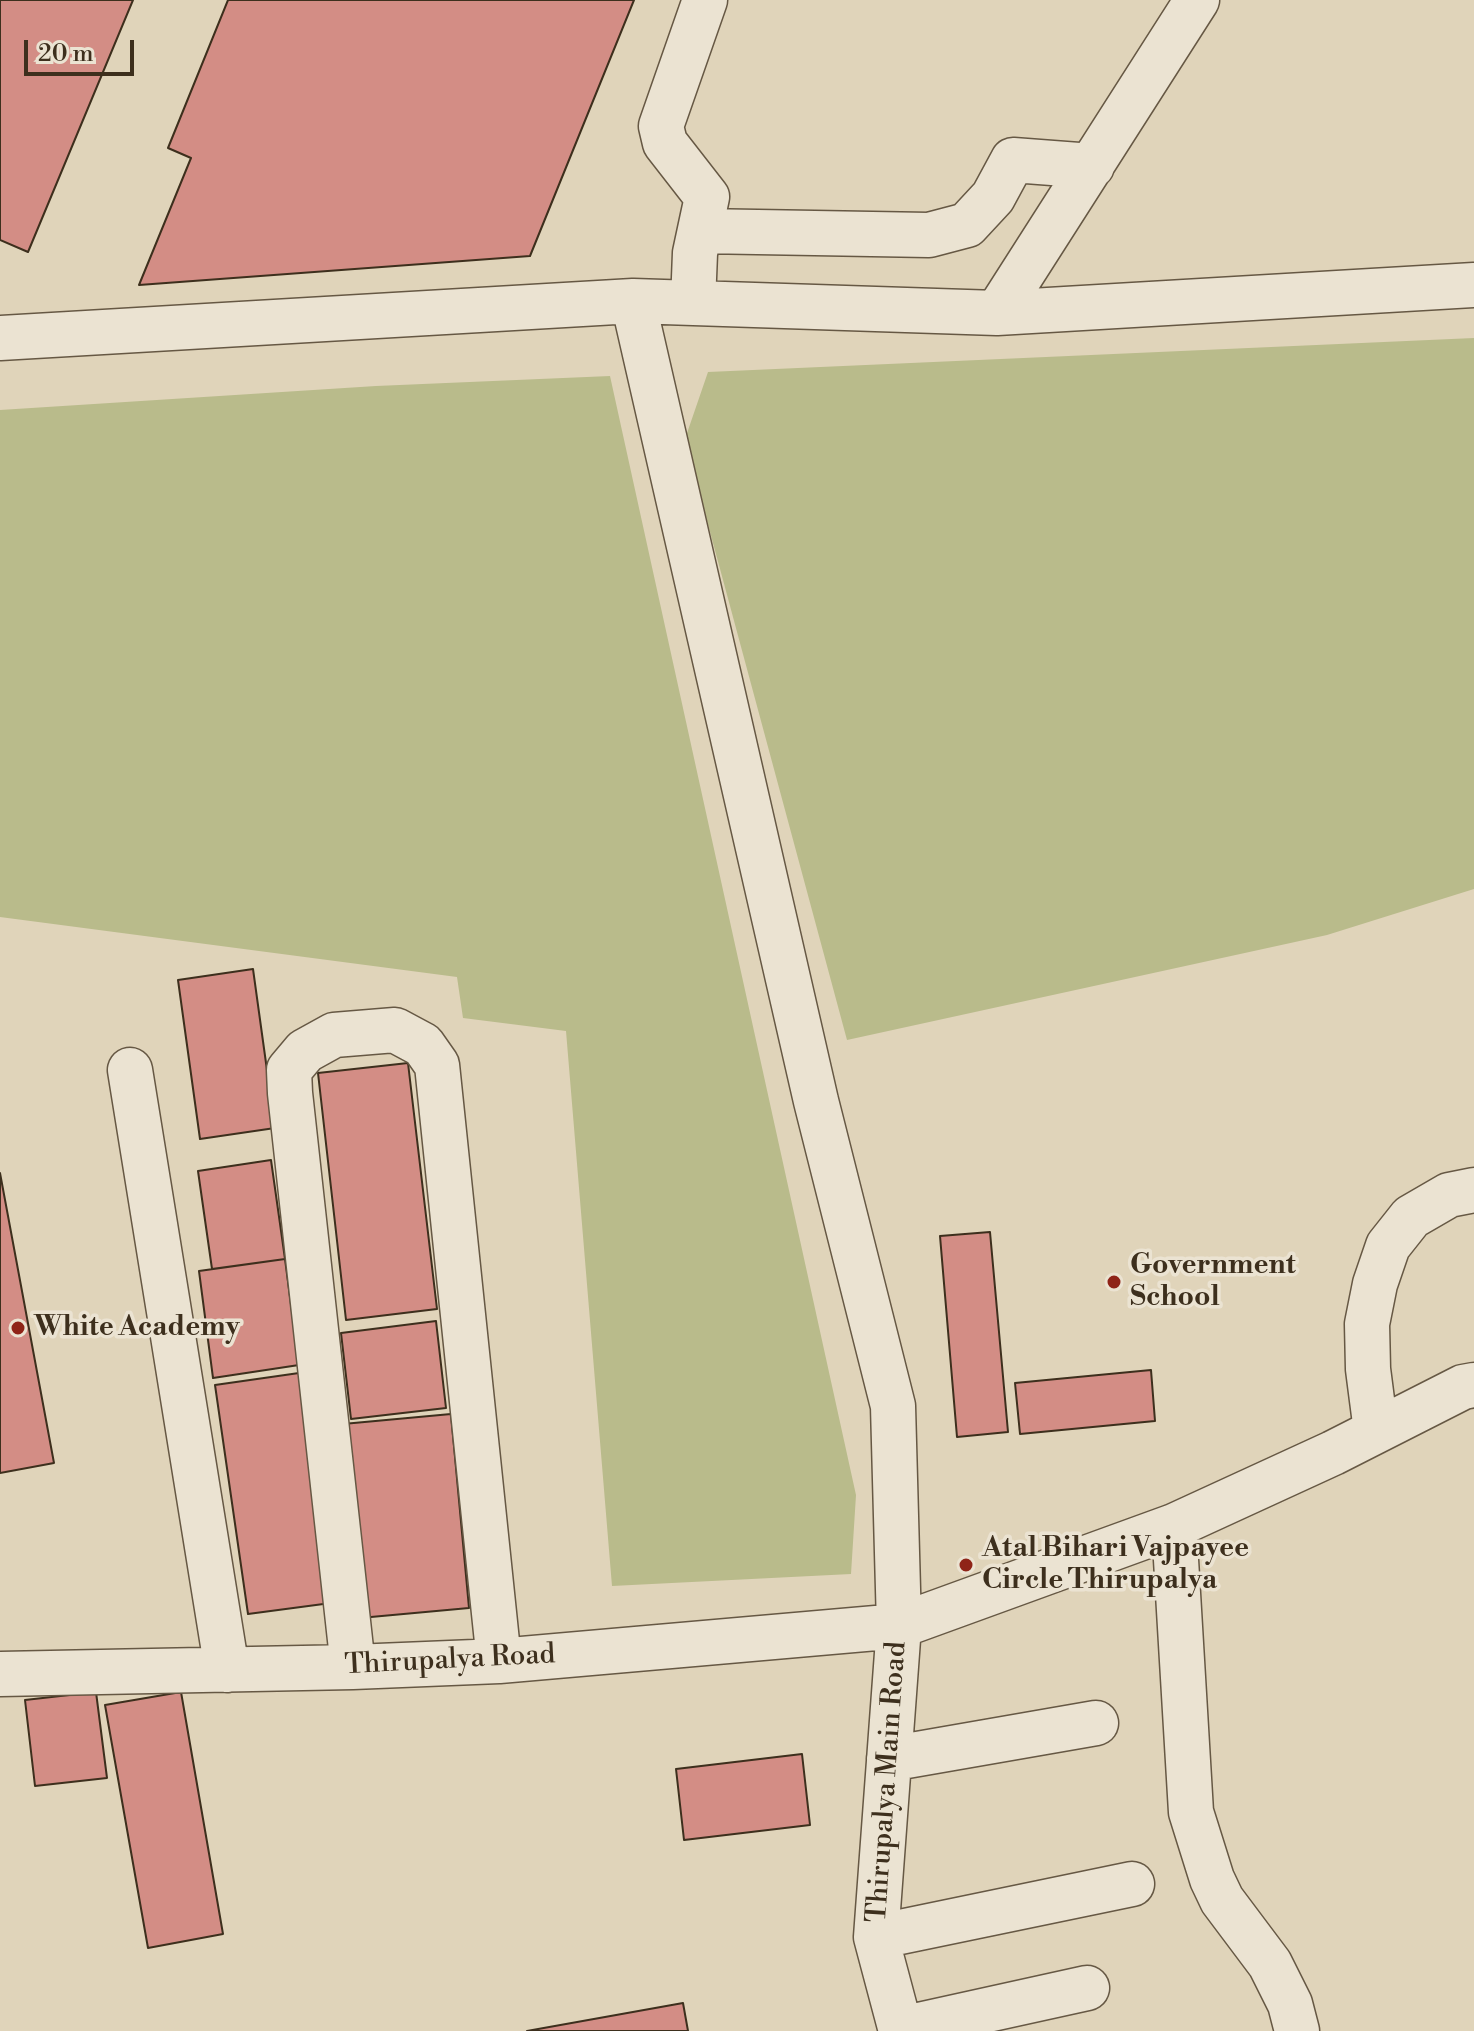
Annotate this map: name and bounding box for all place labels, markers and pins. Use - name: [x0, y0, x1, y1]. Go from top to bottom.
- place label: Government School: [1130, 1249, 1296, 1315]
- marker: Government School: [1105, 1273, 1123, 1291]
- place label: White Academy: [34, 1311, 240, 1345]
- marker: White Academy: [9, 1319, 27, 1337]
- place label: Atal Bihari Vajpayee Circle Thirupalya: [982, 1532, 1249, 1598]
- marker: Atal Bihari Vajpayee Circle Thirupalya: [957, 1556, 975, 1574]

